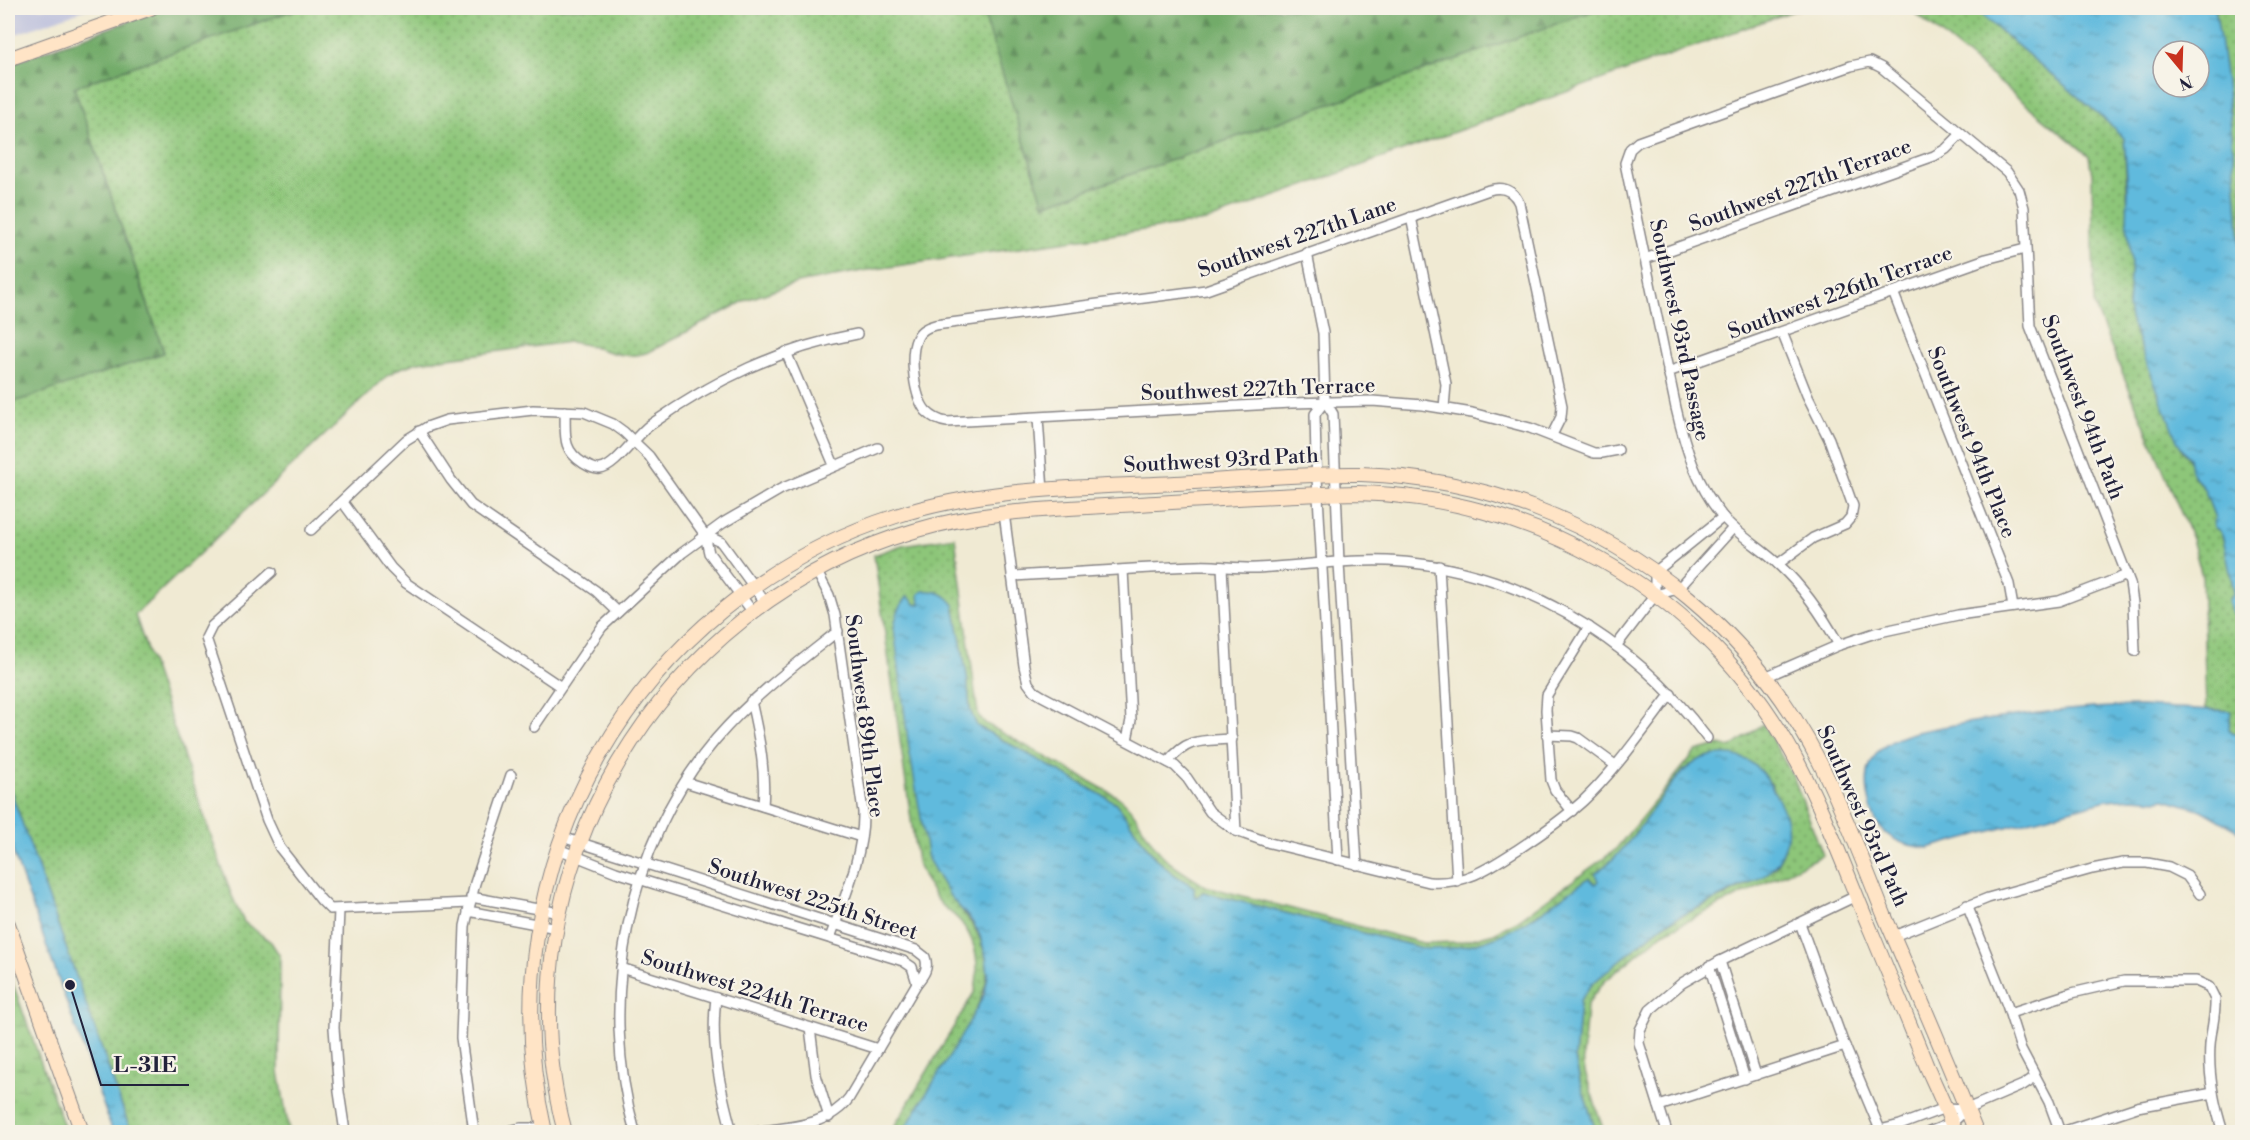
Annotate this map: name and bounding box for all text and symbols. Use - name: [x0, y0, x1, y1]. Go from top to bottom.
- north arrow: [2151, 39, 2211, 99]
- text: N: [2176, 71, 2195, 94]
- street label: Southwest 227th Terrace: [1686, 134, 1915, 238]
- street label: Southwest 227th Lane: [1194, 192, 1400, 284]
- street label: Southwest 93rd Passage: [1643, 217, 1715, 443]
- street label: Southwest 226th Terrace: [1725, 240, 1956, 346]
- street label: Southwest 94th Path: [2035, 311, 2129, 504]
- street label: Southwest 94th Place: [1921, 343, 2021, 542]
- street label: Southwest 227th Terrace: [1140, 373, 1376, 407]
- street label: Southwest 93rd Path: [1123, 443, 1320, 479]
- street label: Southwest 89th Place: [839, 613, 889, 819]
- street label: Southwest 93rd Path: [1810, 722, 1914, 911]
- street label: Southwest 225th Street: [704, 854, 921, 946]
- street label: Southwest 224th Terrace: [638, 945, 872, 1039]
- callout: L-31E: [101, 1045, 189, 1085]
- text: L-31E: [113, 1052, 177, 1079]

